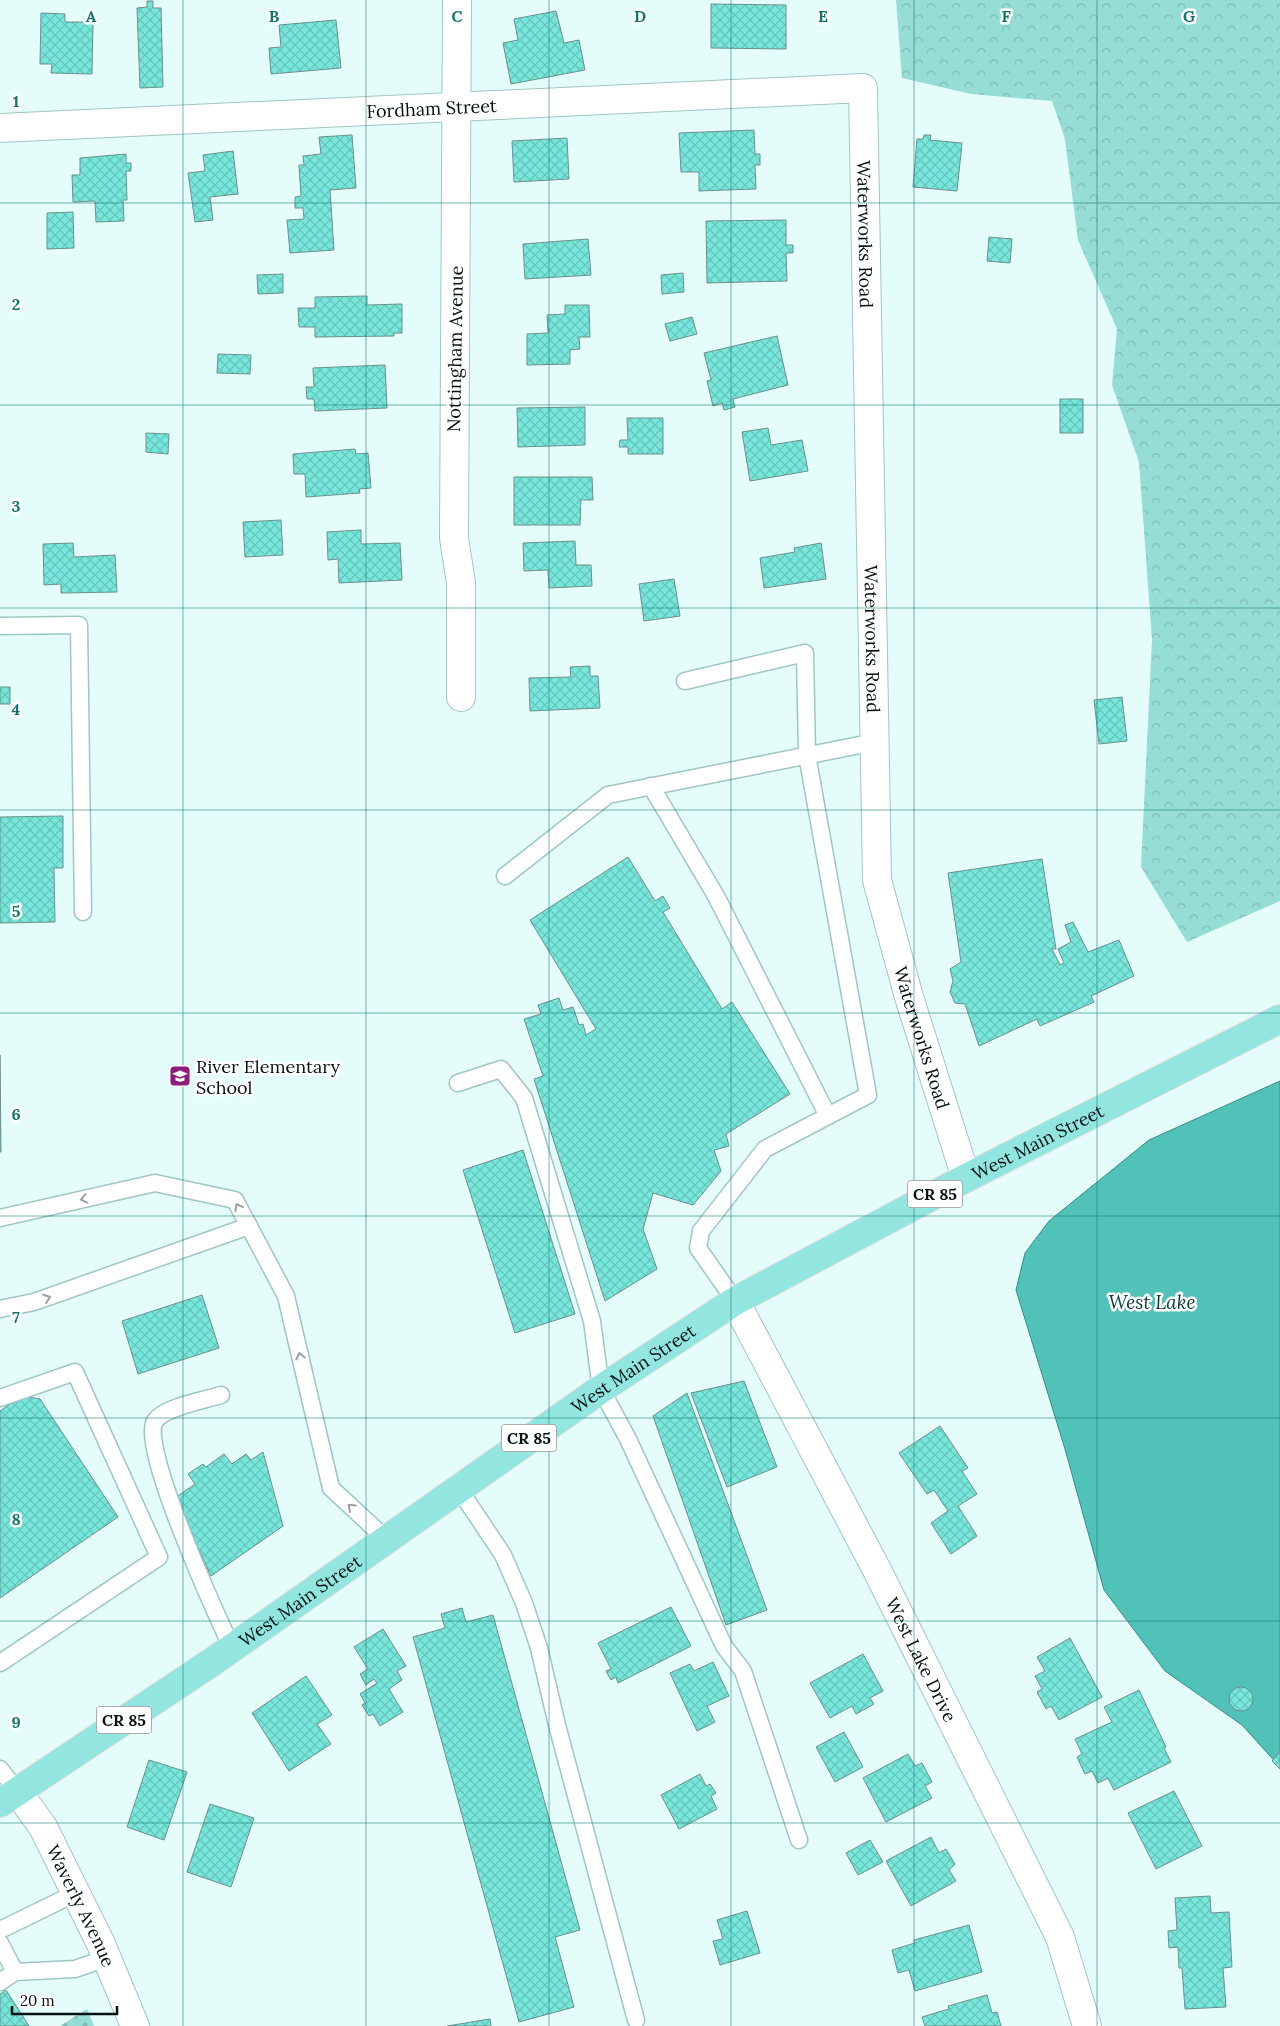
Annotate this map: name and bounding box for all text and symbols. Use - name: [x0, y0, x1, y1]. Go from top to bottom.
- text: A: [86, 6, 97, 26]
- text: B: [269, 6, 280, 26]
- text: C: [451, 6, 463, 26]
- text: D: [634, 6, 646, 26]
- text: E: [818, 6, 828, 26]
- text: F: [1001, 6, 1011, 26]
- text: G: [1183, 6, 1195, 26]
- text: 1: [13, 91, 19, 111]
- street label: Fordham Street: [366, 93, 497, 123]
- street label: Waterworks Road: [853, 160, 878, 309]
- street label: Nottingham Avenue: [442, 265, 468, 432]
- text: 2: [12, 294, 20, 314]
- text: 3: [12, 496, 21, 516]
- street label: Waterworks Road: [860, 565, 886, 713]
- text: 4: [12, 699, 21, 719]
- text: 5: [12, 901, 21, 921]
- street label: Waterworks Road: [890, 964, 955, 1112]
- place label: River Elementary School: [196, 1055, 340, 1099]
- school or university icon: River Elementary School: [168, 1064, 192, 1088]
- street label: West Main Street: [968, 1099, 1107, 1185]
- text: 6: [11, 1104, 21, 1124]
- road number: CR 85: [908, 1180, 962, 1208]
- one-way arrow: [79, 1194, 88, 1204]
- one-way arrow: [235, 1204, 245, 1213]
- water label: West Lake: [1108, 1290, 1196, 1314]
- one-way arrow: [43, 1294, 51, 1304]
- text: 7: [12, 1307, 20, 1327]
- street label: West Main Street: [566, 1319, 700, 1418]
- one-way arrow: [295, 1352, 306, 1361]
- road number: CR 85: [502, 1425, 556, 1452]
- one-way arrow: [348, 1503, 357, 1512]
- text: 8: [11, 1509, 21, 1529]
- street label: West Main Street: [234, 1549, 366, 1651]
- street label: West Lake Drive: [881, 1593, 962, 1726]
- road number: CR 85: [96, 1706, 152, 1734]
- text: 9: [11, 1712, 21, 1732]
- street label: Waverly Avenue: [42, 1841, 121, 1970]
- scale bar: [12, 1984, 118, 2016]
- text: 20 m: [20, 1991, 55, 2010]

